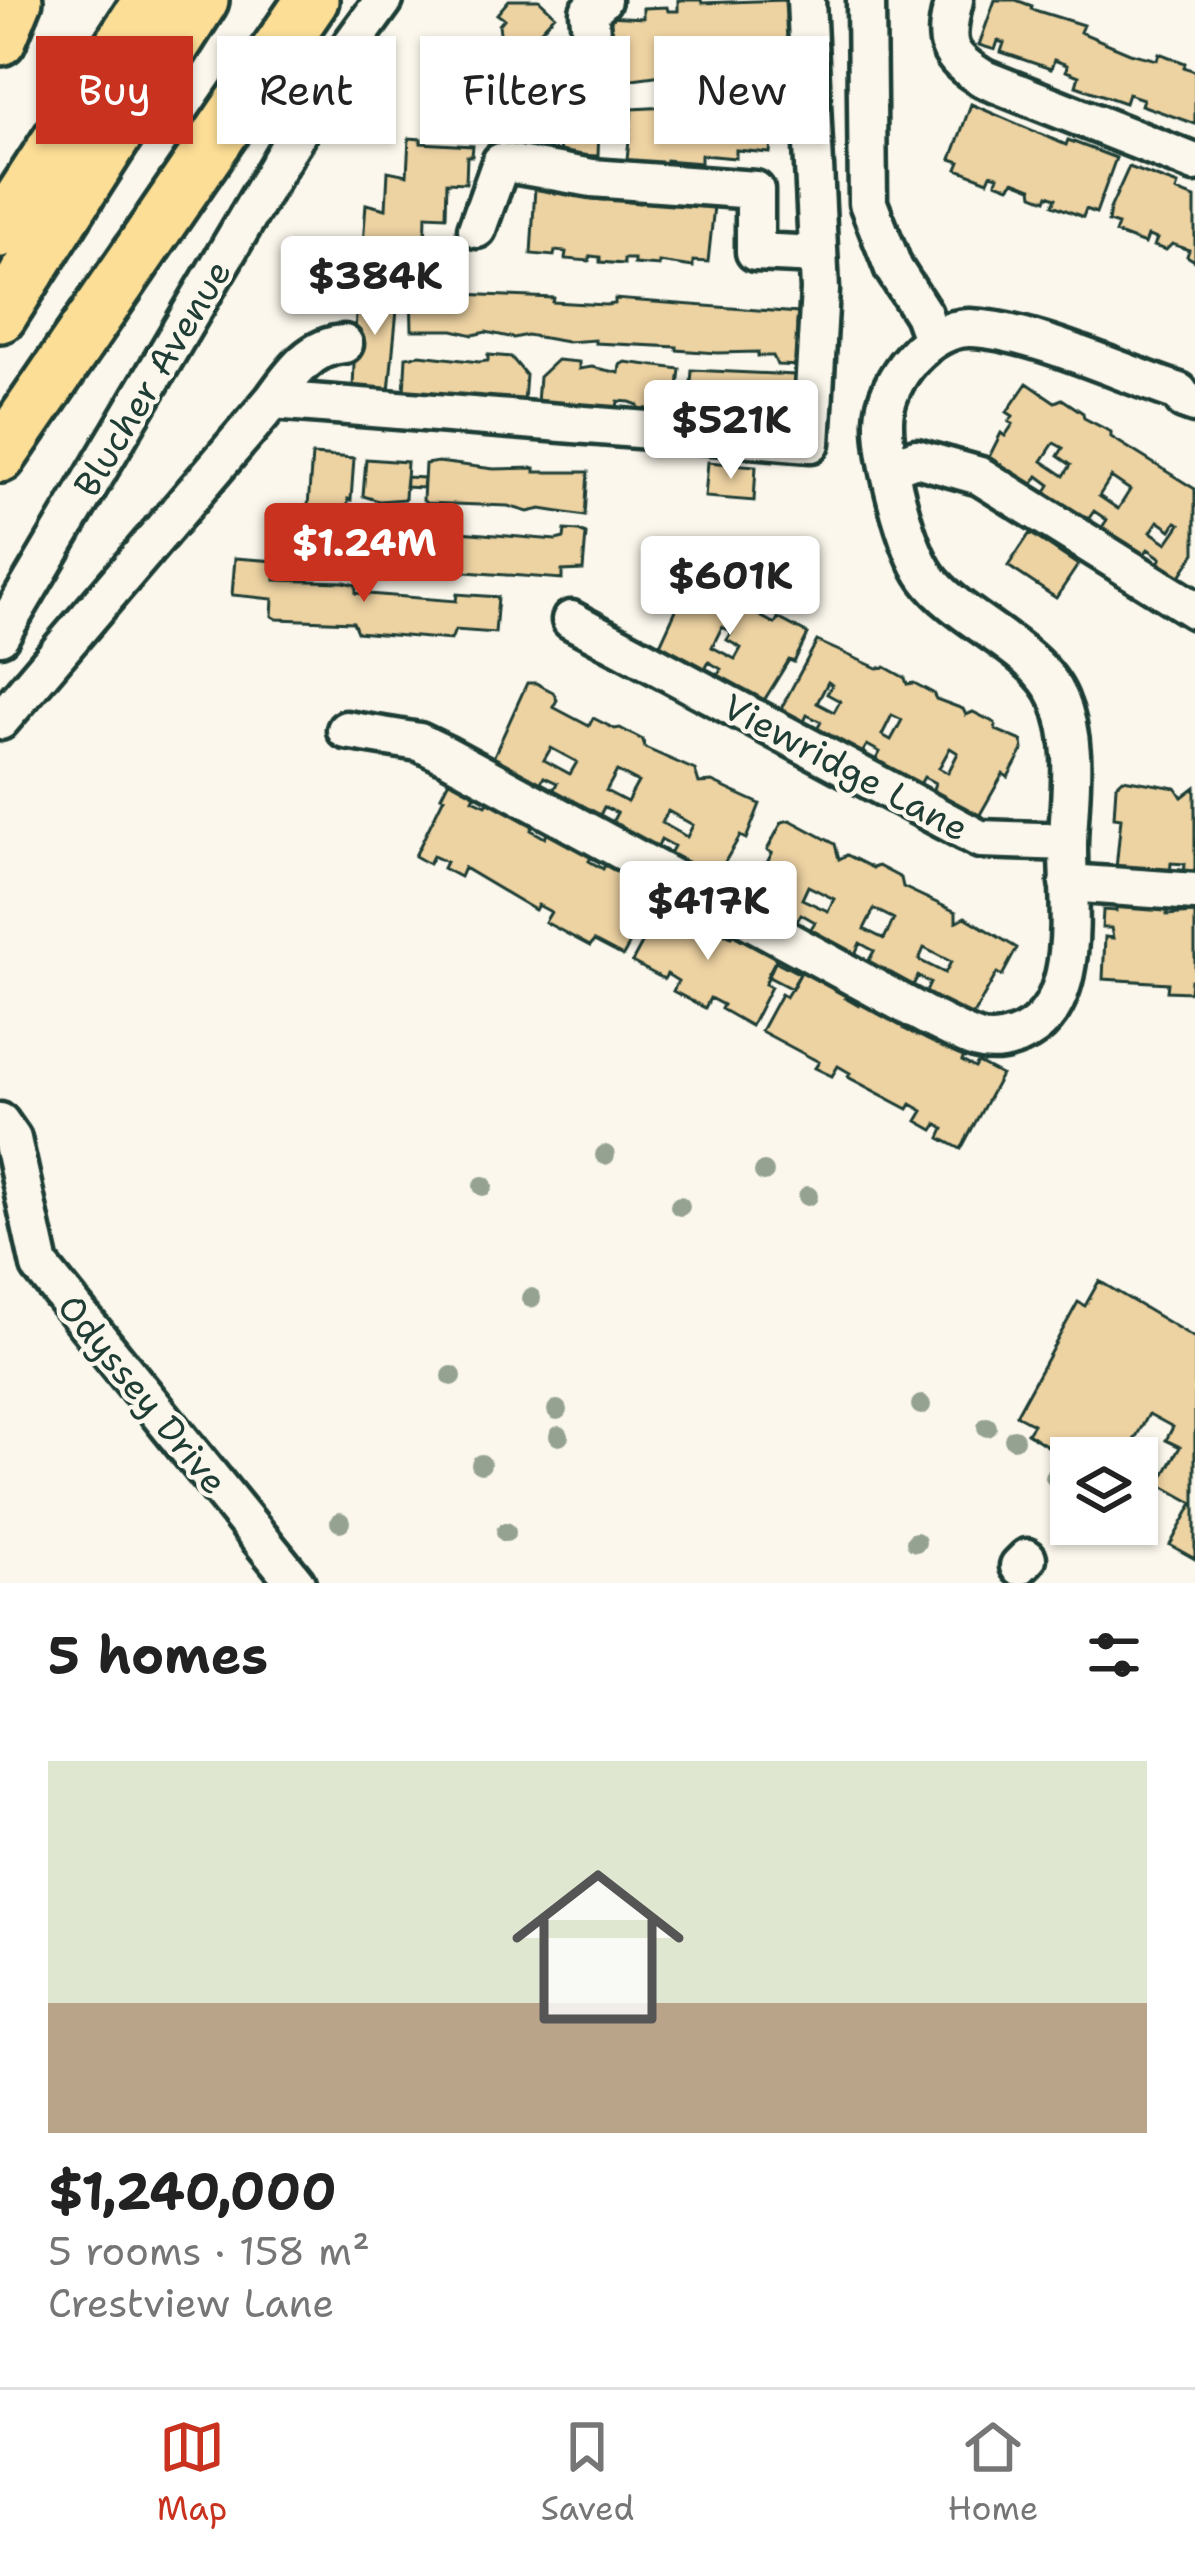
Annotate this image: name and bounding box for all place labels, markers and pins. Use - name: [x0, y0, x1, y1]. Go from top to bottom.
- pin: $384K: [291, 236, 459, 338]
- pin: $521K: [647, 380, 815, 482]
- pin: $1.24M: [266, 503, 462, 605]
- pin: $601K: [646, 536, 814, 638]
- pin: $417K: [624, 861, 792, 963]

